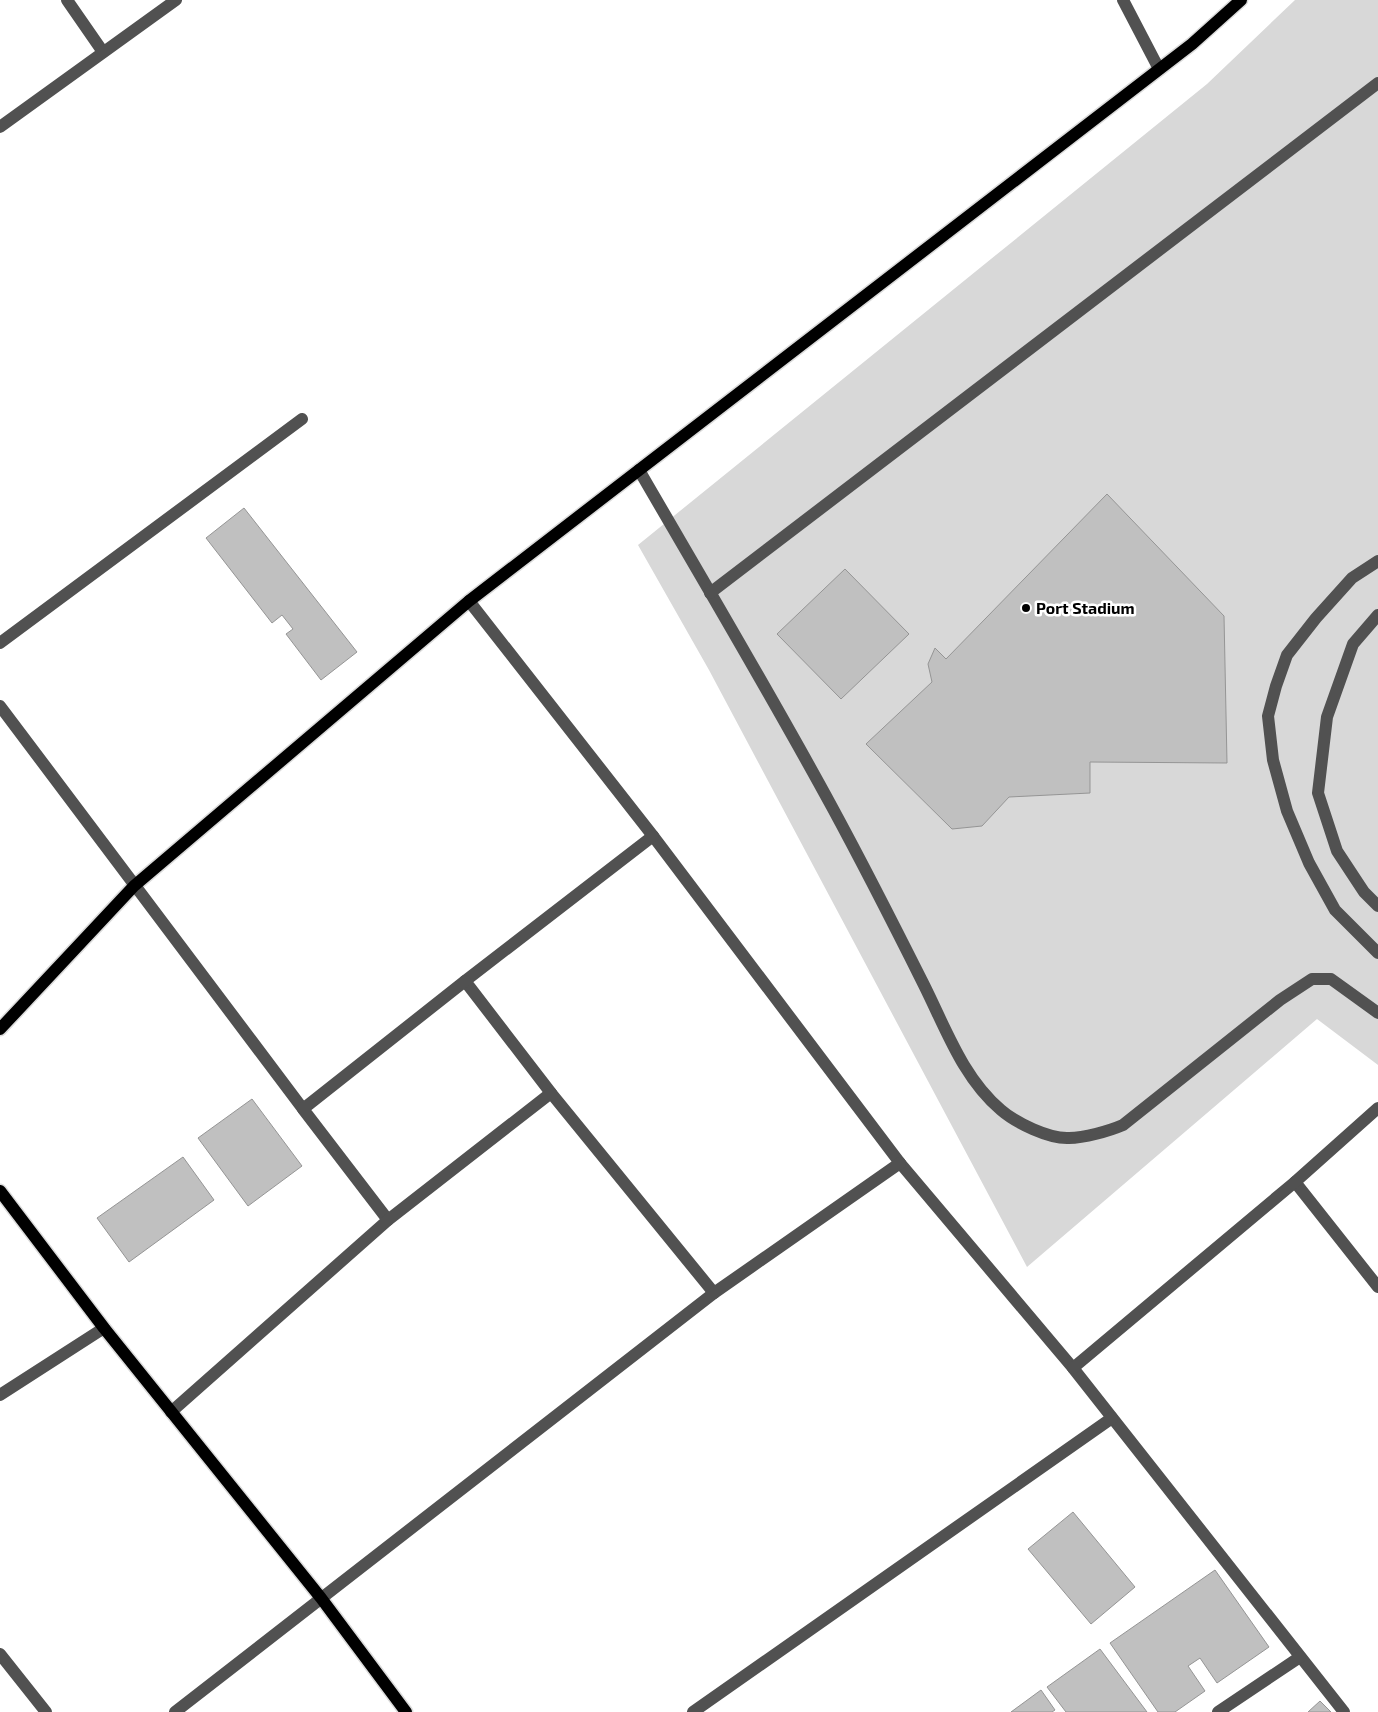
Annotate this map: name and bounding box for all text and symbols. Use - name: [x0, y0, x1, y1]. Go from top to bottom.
- place label: Port Stadium: [1036, 598, 1135, 617]
- marker: Port Stadium: [1020, 602, 1032, 614]

